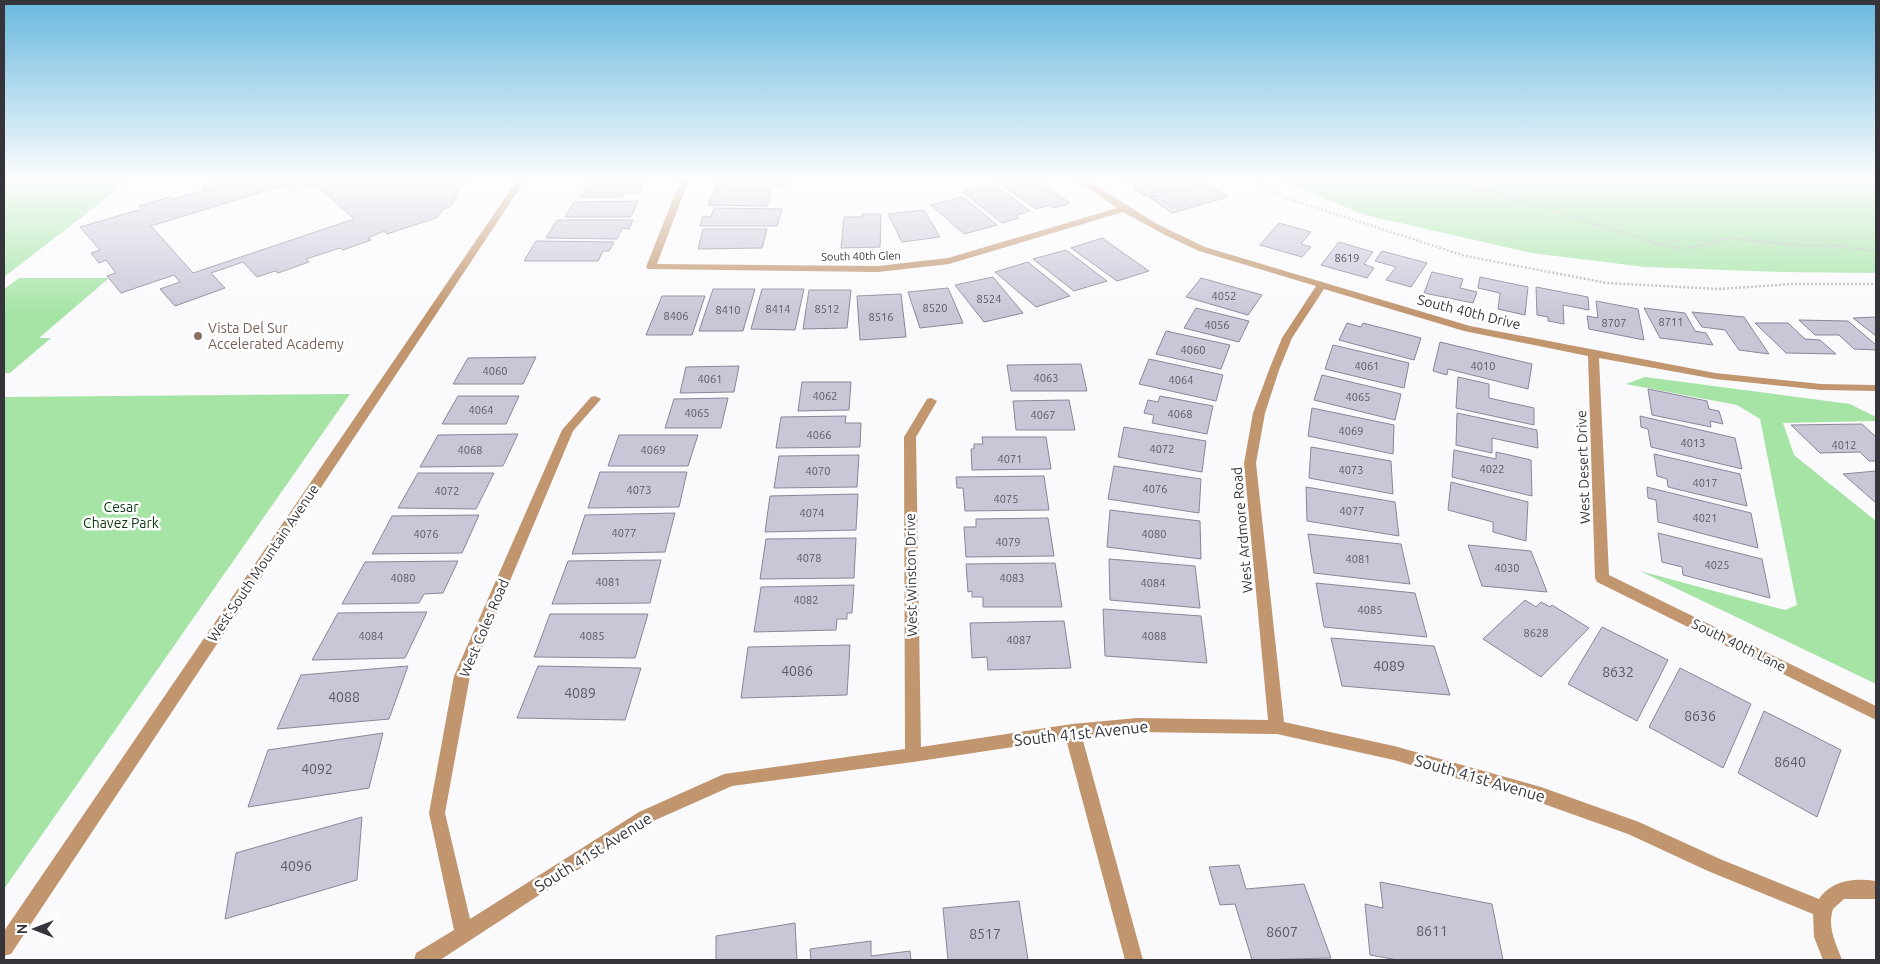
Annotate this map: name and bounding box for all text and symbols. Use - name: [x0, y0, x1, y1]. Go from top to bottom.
- street label: South 40th Glen: [821, 249, 901, 263]
- house number: 8619: [1335, 252, 1359, 264]
- house number: 4052: [1212, 290, 1236, 302]
- street label: South 40th Drive: [1416, 291, 1522, 333]
- house number: 8524: [977, 293, 1001, 305]
- house number: 8520: [923, 302, 947, 314]
- house number: 8414: [766, 303, 790, 315]
- house number: 8512: [815, 303, 839, 315]
- house number: 8410: [716, 304, 740, 316]
- house number: 8406: [664, 310, 688, 322]
- house number: 8516: [869, 311, 893, 323]
- house number: 8711: [1659, 316, 1683, 328]
- house number: 8707: [1602, 317, 1626, 329]
- house number: 4056: [1205, 319, 1229, 331]
- place label: Vista Del Sur Accelerated Academy: [208, 320, 344, 352]
- marker: Vista Del Sur Accelerated Academy: [192, 330, 204, 342]
- house number: 4060: [1181, 344, 1205, 356]
- house number: 4061: [1355, 360, 1379, 372]
- house number: 4010: [1471, 360, 1495, 372]
- house number: 4060: [483, 365, 507, 377]
- house number: 4063: [1034, 372, 1058, 384]
- house number: 4061: [698, 373, 722, 385]
- house number: 4064: [1169, 374, 1193, 386]
- house number: 4062: [813, 390, 837, 402]
- house number: 4065: [1346, 391, 1370, 403]
- house number: 4064: [469, 404, 493, 416]
- house number: 4065: [685, 407, 709, 419]
- house number: 4068: [1168, 408, 1192, 420]
- house number: 4067: [1031, 409, 1055, 421]
- street label: West Desert Drive: [1573, 410, 1593, 524]
- house number: 4069: [1339, 425, 1363, 437]
- house number: 4066: [807, 429, 831, 441]
- house number: 4013: [1681, 437, 1705, 449]
- house number: 4012: [1832, 439, 1856, 451]
- house number: 4072: [1150, 443, 1174, 455]
- house number: 4068: [458, 444, 482, 456]
- house number: 4069: [641, 444, 665, 456]
- house number: 4071: [998, 453, 1022, 465]
- house number: 4022: [1480, 463, 1504, 475]
- house number: 4073: [1339, 464, 1363, 476]
- house number: 4070: [806, 465, 830, 477]
- street label: West Ardmore Road: [1229, 466, 1255, 594]
- house number: 4017: [1693, 477, 1717, 489]
- street label: West South Mountain Avenue: [204, 481, 322, 645]
- house number: 4076: [1143, 483, 1167, 495]
- house number: 4073: [627, 484, 651, 496]
- house number: 4072: [435, 485, 459, 497]
- house number: 4075: [994, 493, 1018, 505]
- park label: Cesar Chavez Park: [83, 499, 159, 531]
- house number: 4077: [1340, 505, 1364, 517]
- house number: 4074: [800, 507, 824, 519]
- house number: 4021: [1693, 512, 1717, 524]
- street label: West Winston Drive: [902, 513, 920, 637]
- house number: 4077: [612, 527, 636, 539]
- house number: 4076: [414, 528, 438, 540]
- house number: 4080: [1142, 528, 1166, 540]
- house number: 4079: [996, 536, 1020, 548]
- house number: 4078: [797, 552, 821, 564]
- house number: 4081: [1346, 553, 1370, 565]
- house number: 4025: [1705, 559, 1729, 571]
- house number: 4030: [1495, 562, 1519, 574]
- house number: 4080: [391, 572, 415, 584]
- house number: 4083: [1000, 572, 1024, 584]
- house number: 4081: [596, 576, 620, 588]
- street label: West Coles Road: [456, 577, 512, 679]
- house number: 4084: [1141, 577, 1165, 589]
- house number: 4082: [794, 594, 818, 606]
- house number: 4085: [1358, 604, 1382, 616]
- street label: South 40th Lane: [1689, 615, 1789, 675]
- house number: 8628: [1524, 627, 1548, 639]
- house number: 4084: [359, 630, 383, 642]
- house number: 4085: [580, 630, 604, 642]
- house number: 4088: [1142, 630, 1166, 642]
- house number: 4087: [1007, 634, 1031, 646]
- house number: 4089: [1373, 658, 1405, 674]
- house number: 4086: [781, 663, 813, 679]
- house number: 8632: [1602, 664, 1634, 680]
- house number: 4089: [564, 685, 596, 701]
- house number: 4088: [328, 689, 360, 705]
- house number: 8636: [1684, 708, 1716, 724]
- street label: South 41st Avenue: [1013, 717, 1149, 749]
- street label: South 41st Avenue: [1413, 751, 1547, 805]
- house number: 8640: [1774, 754, 1806, 770]
- house number: 4092: [301, 761, 333, 777]
- street label: South 41st Avenue: [531, 809, 655, 895]
- house number: 4096: [280, 858, 312, 874]
- north arrow: [10, 904, 60, 954]
- house number: 8611: [1416, 923, 1448, 939]
- text: N: [14, 924, 30, 934]
- house number: 8607: [1266, 924, 1298, 940]
- house number: 8517: [969, 926, 1001, 942]

